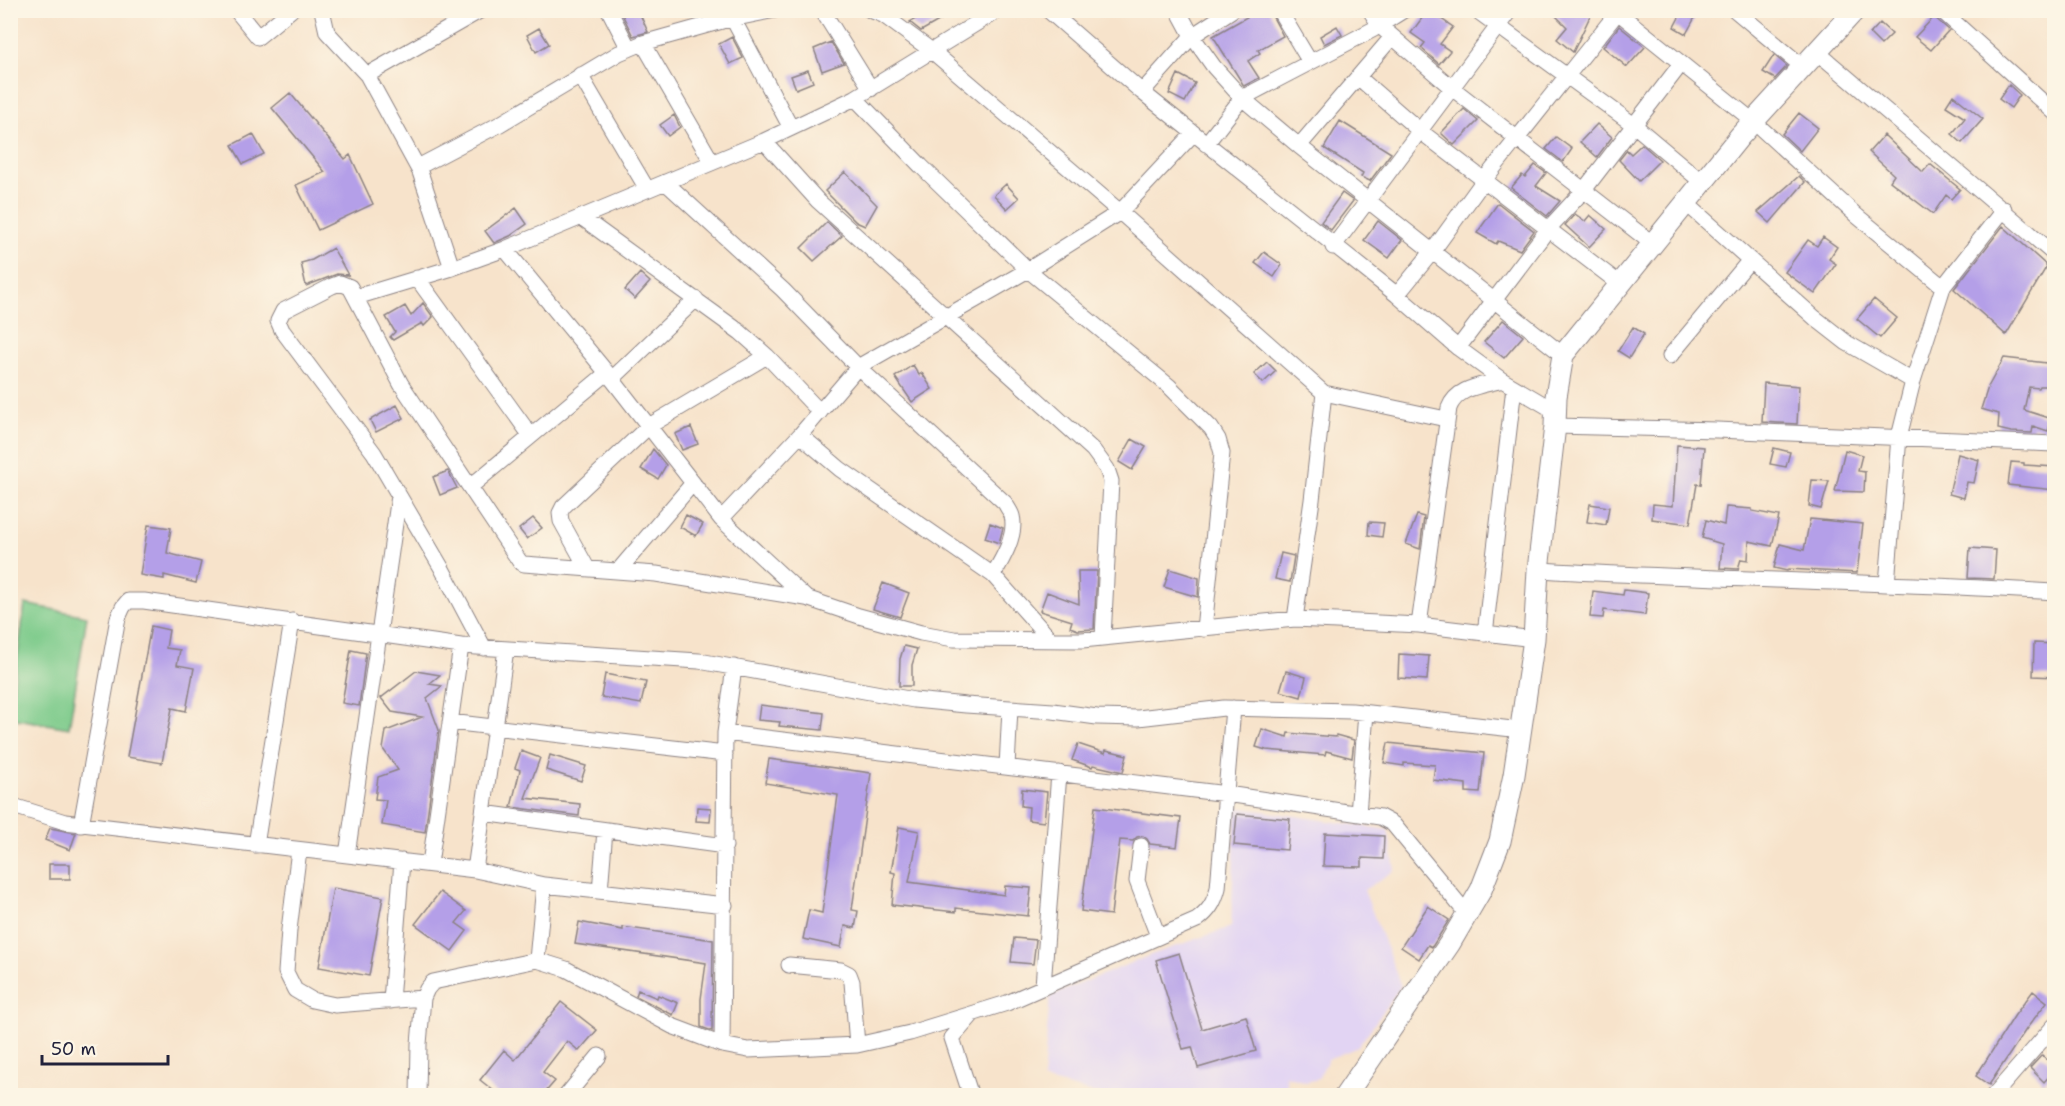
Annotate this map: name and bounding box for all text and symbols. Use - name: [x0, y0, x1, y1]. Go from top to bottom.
- scale bar: [42, 1028, 168, 1066]
- text: 50 m: [51, 1037, 96, 1061]

